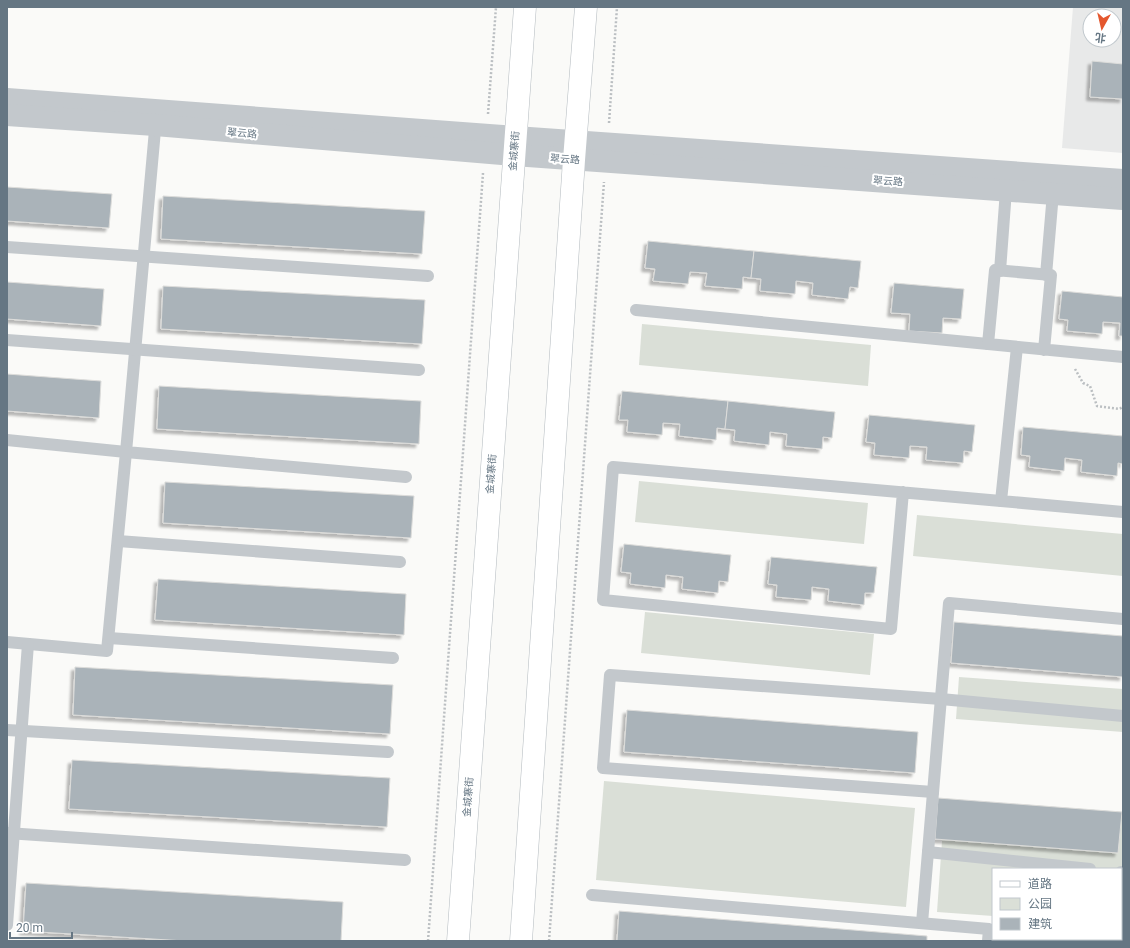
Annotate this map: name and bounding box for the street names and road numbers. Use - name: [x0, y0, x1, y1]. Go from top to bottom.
- street label: 翠云路: [227, 126, 257, 140]
- street label: 金城寨街: [507, 131, 521, 171]
- street label: 翠云路: [550, 152, 580, 166]
- street label: 翠云路: [873, 174, 903, 188]
- street label: 金城寨街: [484, 454, 498, 494]
- street label: 金城寨街: [461, 777, 475, 817]

